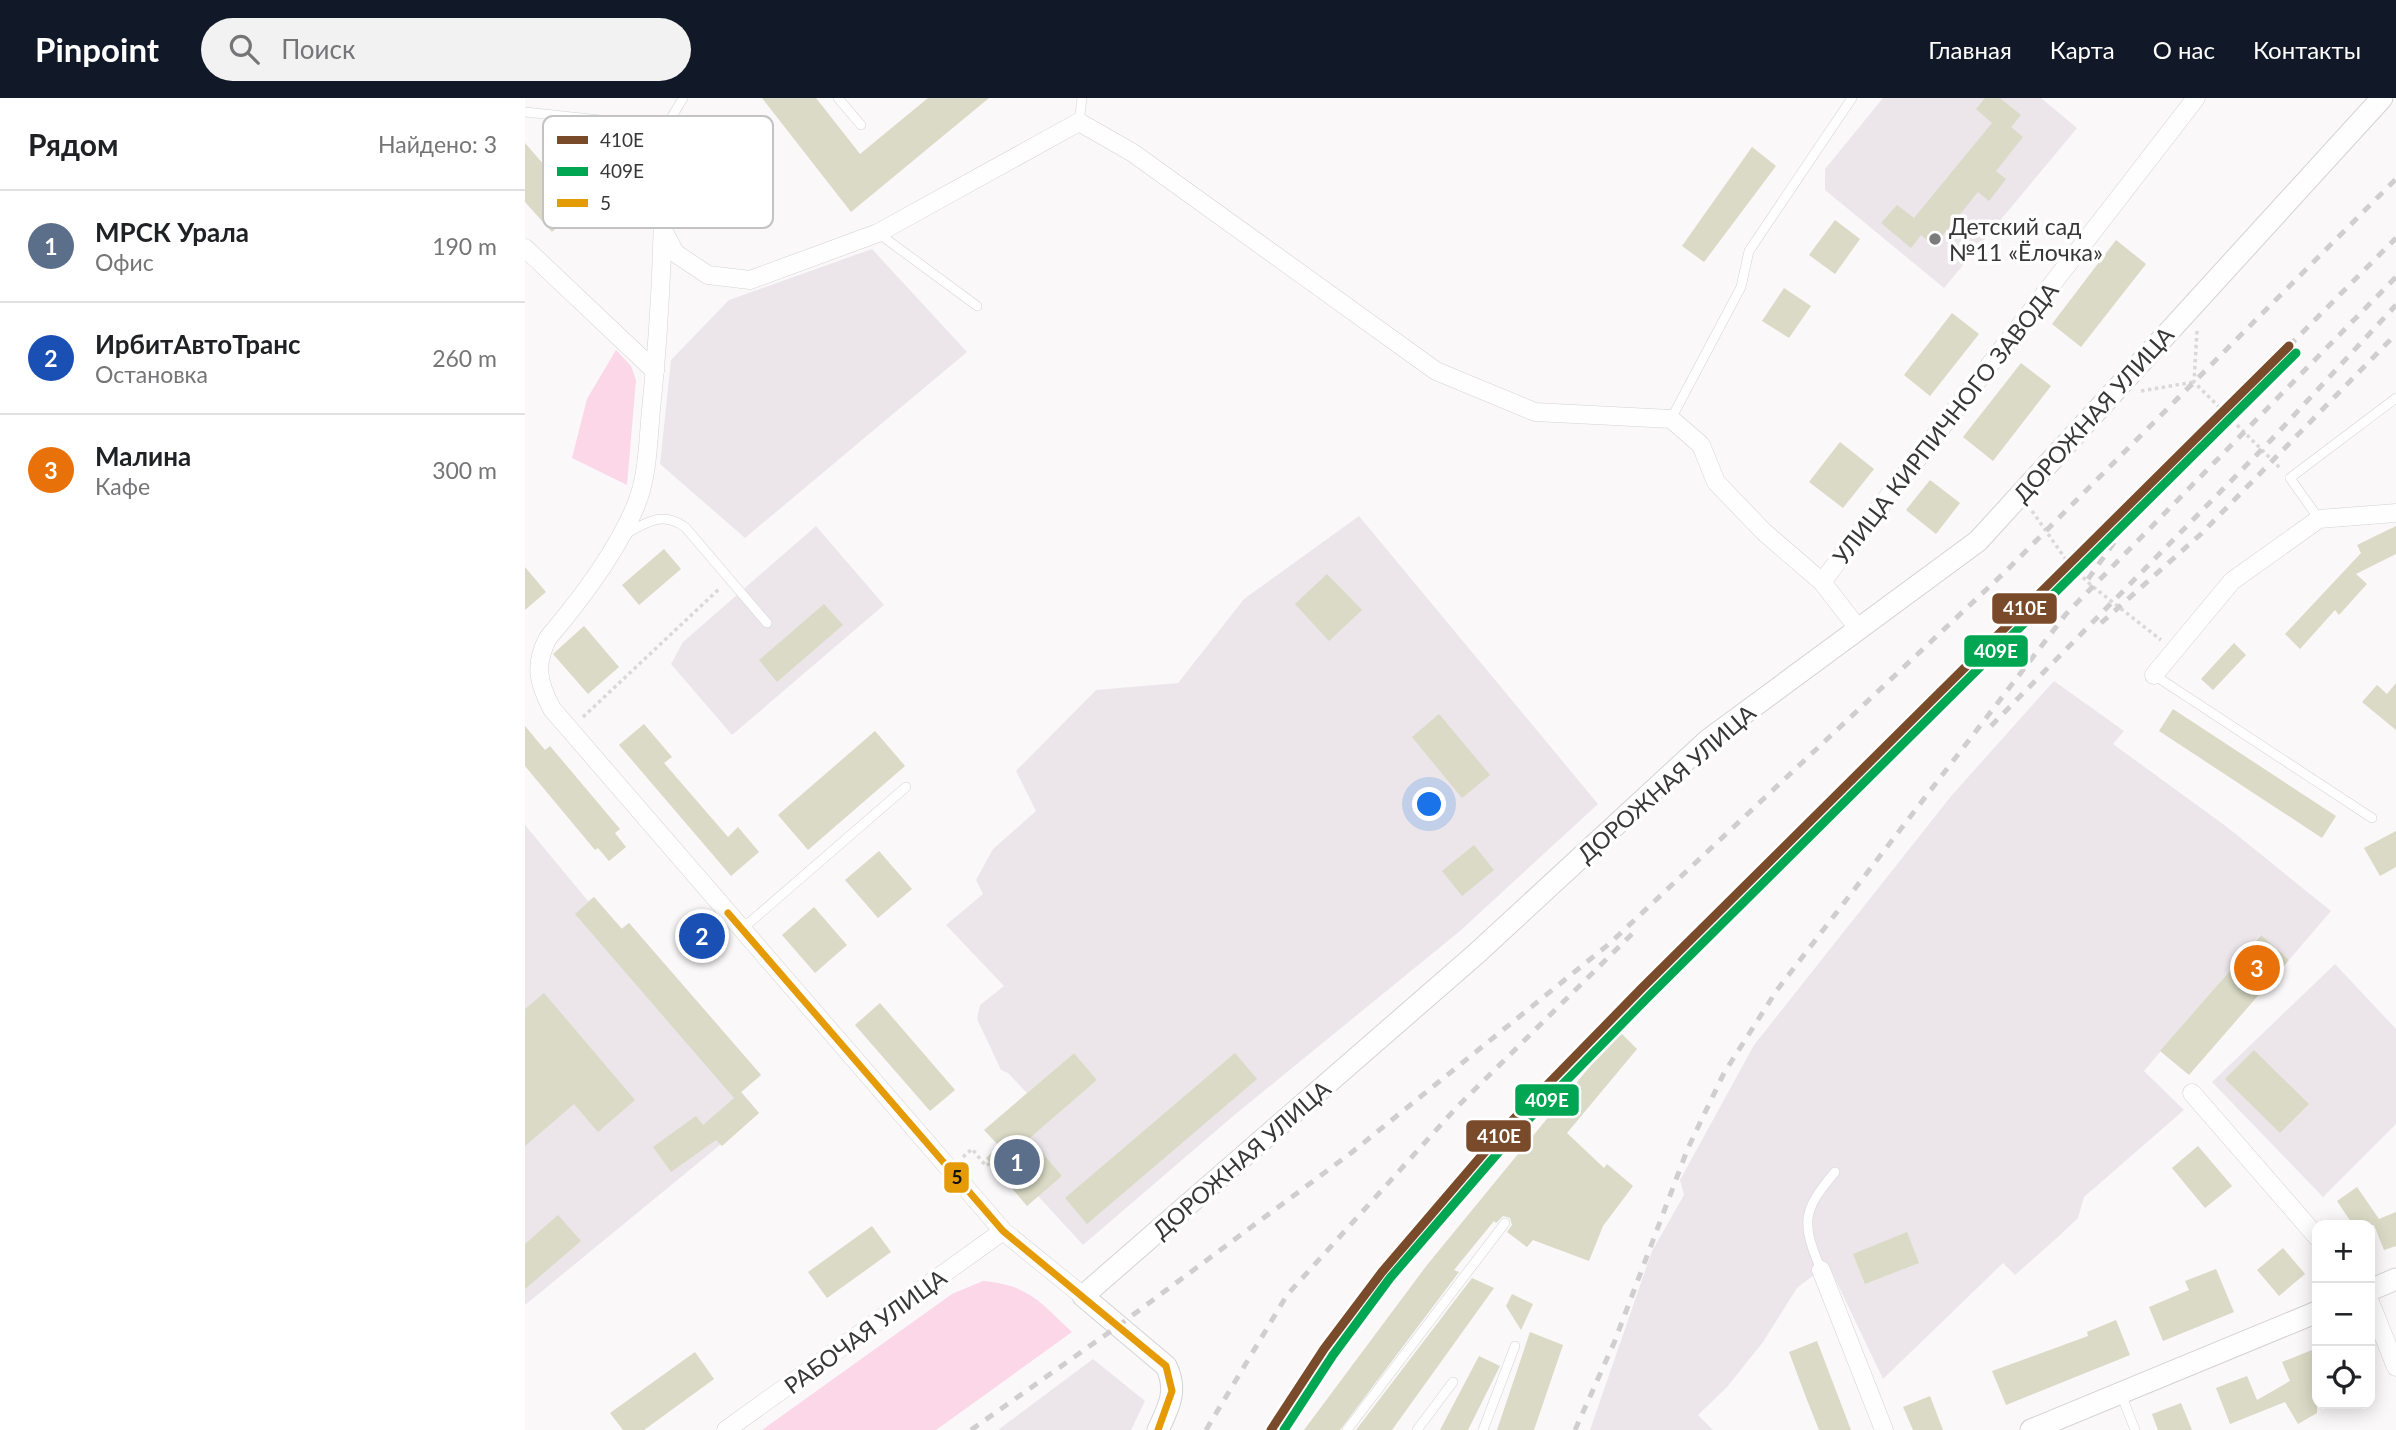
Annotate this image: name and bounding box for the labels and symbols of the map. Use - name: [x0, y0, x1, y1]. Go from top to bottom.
- legend: [543, 116, 773, 228]
- text: 410E: [600, 128, 644, 151]
- text: 409E: [600, 159, 644, 182]
- text: 5: [600, 191, 611, 214]
- place label: Детский сад №11 «Ёлочка»: [1949, 212, 2103, 266]
- marker: Детский сад №11 «Ёлочка»: [1927, 231, 1943, 247]
- street label: УЛИЦА КИРПИЧНОГО ЗАВОДА: [1826, 276, 2064, 569]
- street label: ДОРОЖНАЯ УЛИЦА: [2007, 320, 2179, 508]
- line badge: 410E: [1991, 592, 2058, 625]
- text: 410E: [2003, 596, 2047, 619]
- line badge: 409E: [1963, 634, 2029, 668]
- text: 409E: [1974, 639, 2018, 662]
- street label: ДОРОЖНАЯ УЛИЦА: [1571, 698, 1761, 868]
- your location: [1412, 787, 1446, 821]
- pin: 2: [679, 910, 725, 962]
- pin: 3: [2234, 942, 2280, 994]
- street label: ДОРОЖНАЯ УЛИЦА: [1146, 1074, 1336, 1244]
- line badge: 409E: [1514, 1083, 1580, 1117]
- text: 409E: [1525, 1088, 1569, 1111]
- line badge: 410E: [1465, 1119, 1532, 1153]
- text: 410E: [1477, 1124, 1521, 1147]
- pin: 1: [994, 1136, 1040, 1188]
- line badge: 5: [943, 1161, 970, 1194]
- text: 5: [951, 1165, 963, 1188]
- street label: РАБОЧАЯ УЛИЦА: [778, 1263, 952, 1399]

